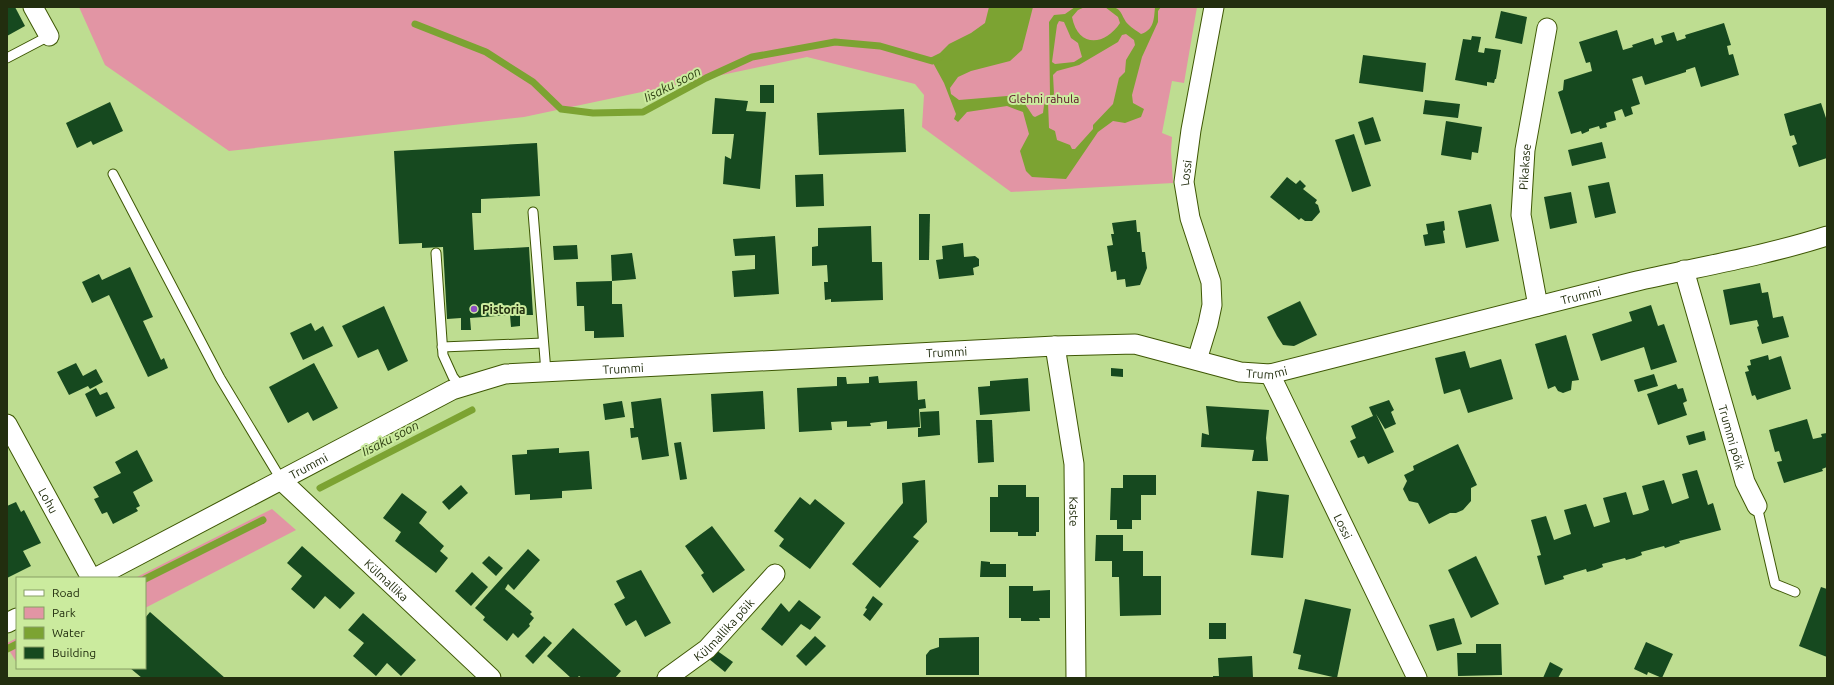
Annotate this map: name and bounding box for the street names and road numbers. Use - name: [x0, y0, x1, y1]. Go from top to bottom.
- street label: Pikakase: [1516, 142, 1533, 190]
- street label: Lossi: [1177, 159, 1193, 187]
- street label: Trummi: [1559, 284, 1603, 306]
- street label: Trummi: [926, 344, 968, 359]
- street label: Trummi: [602, 360, 644, 376]
- street label: Trummi: [1246, 363, 1289, 381]
- street label: Trummi põik: [1717, 403, 1748, 471]
- street label: Trummi: [287, 450, 330, 481]
- street label: Lohu: [37, 485, 61, 515]
- street label: Kaste: [1068, 496, 1081, 527]
- street label: Lossi: [1332, 511, 1355, 541]
- street label: Külmallika: [362, 556, 411, 603]
- street label: Külmallika põik: [691, 596, 756, 663]

